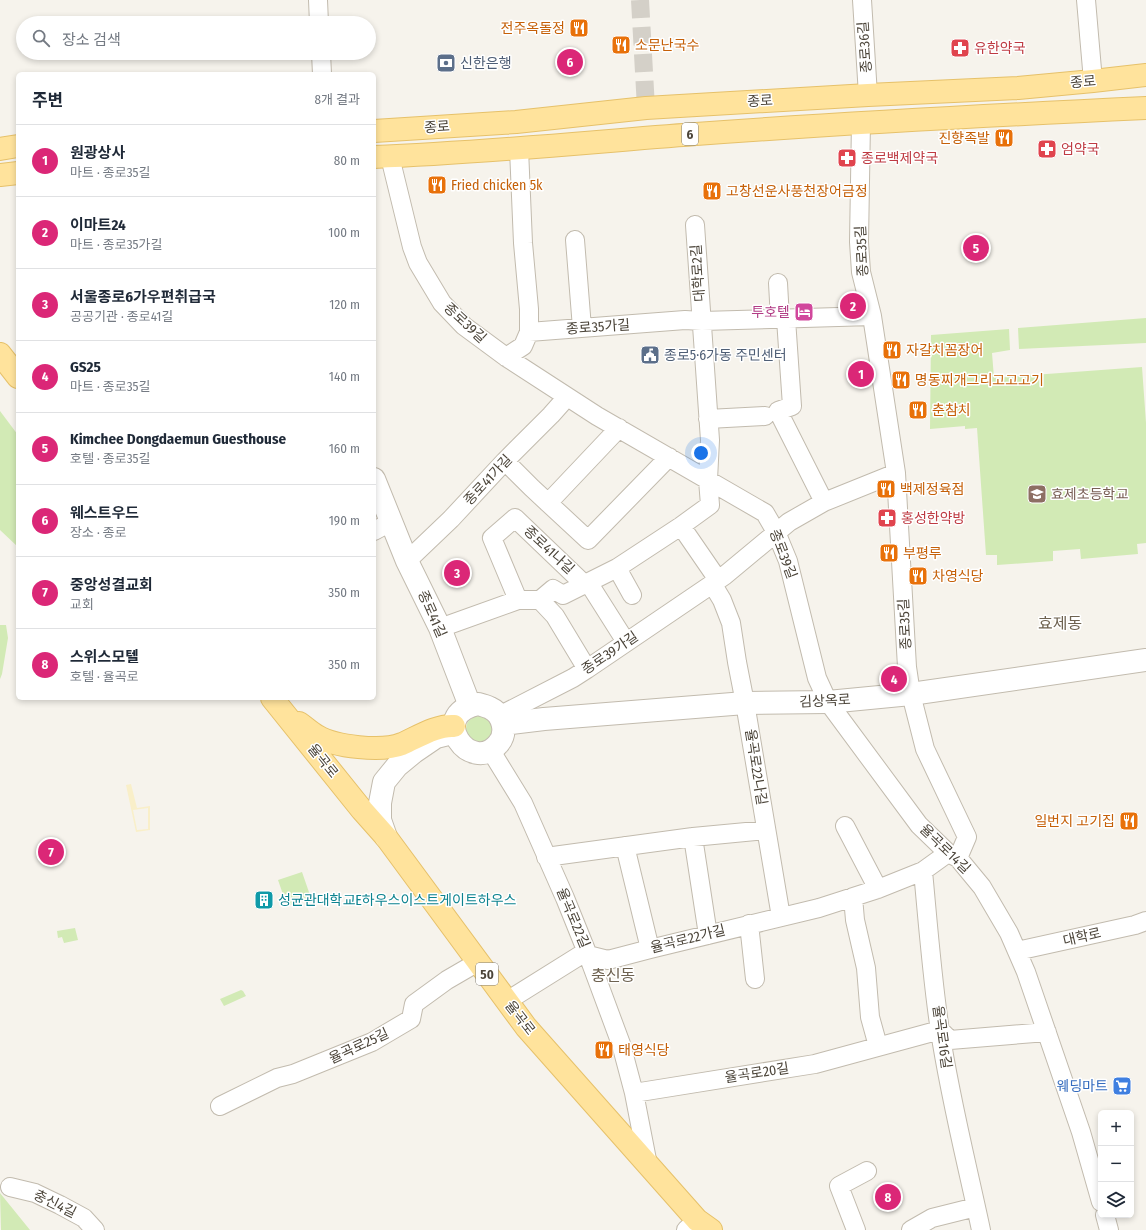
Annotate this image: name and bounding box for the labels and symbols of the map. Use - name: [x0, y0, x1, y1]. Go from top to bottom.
- restaurant icon: 전주옥돌정: [568, 17, 590, 39]
- place label: 전주옥돌정: [501, 20, 565, 37]
- street label: 종로36길: [855, 21, 875, 73]
- restaurant icon: 소문난국수: [610, 34, 632, 56]
- place label: 소문난국수: [635, 37, 700, 54]
- pharmacy icon: 유한약국: [949, 37, 971, 59]
- place label: 유한약국: [974, 40, 1026, 57]
- pin: 6: [557, 47, 583, 77]
- bank icon: 신한은행: [435, 52, 457, 74]
- place label: 신한은행: [460, 55, 512, 72]
- street label: 종로: [1069, 72, 1097, 92]
- street label: 종로: [747, 92, 773, 110]
- street label: 종로: [424, 118, 451, 136]
- road number: 6: [682, 123, 698, 145]
- restaurant icon: 진향족발: [993, 127, 1015, 149]
- place label: 진향족발: [938, 130, 990, 147]
- pharmacy icon: 엄약국: [1036, 138, 1058, 160]
- place label: 엄약국: [1061, 141, 1100, 158]
- pharmacy icon: 종로백제약국: [836, 147, 858, 169]
- place label: 종로백제약국: [861, 150, 938, 167]
- restaurant icon: Fried chicken 5k: [426, 174, 448, 196]
- place label: Fried chicken 5k: [451, 177, 543, 194]
- restaurant icon: 고창선운사풍천장어금정: [701, 180, 723, 202]
- place label: 고창선운사풍천장어금정: [726, 183, 868, 200]
- street label: 종로35길: [852, 225, 872, 277]
- pin: 5: [963, 233, 989, 263]
- street label: 대학로2길: [688, 244, 708, 302]
- pin: 2: [840, 291, 866, 321]
- street label: 종로39길: [440, 299, 490, 347]
- hotel icon: 투호텔: [793, 301, 815, 323]
- place label: 투호텔: [751, 304, 790, 321]
- street label: 종로35가길: [565, 316, 631, 338]
- restaurant icon: 자갈치꼼장어: [881, 339, 903, 361]
- place label: 자갈치꼼장어: [906, 342, 983, 359]
- public building icon: 종로5·6가동 주민센터: [639, 344, 661, 366]
- place label: 종로5·6가동 주민센터: [664, 347, 787, 364]
- pin: 1: [848, 359, 874, 389]
- restaurant icon: 명동찌개그리고고고기: [890, 369, 912, 391]
- place label: 명동찌개그리고고고기: [915, 372, 1044, 389]
- restaurant icon: 춘참치: [907, 399, 929, 421]
- place label: 춘참치: [932, 402, 971, 419]
- your location: [691, 443, 711, 463]
- street label: 종로41가길: [460, 451, 516, 509]
- restaurant icon: 백제정육점: [875, 478, 897, 500]
- place label: 백제정육점: [900, 481, 964, 498]
- school or university icon: 효제초등학교: [1026, 483, 1048, 505]
- place label: 효제초등학교: [1051, 486, 1128, 503]
- pharmacy icon: 홍성한약방: [876, 507, 898, 529]
- place label: 홍성한약방: [901, 510, 966, 527]
- street label: 종로41나길: [520, 522, 578, 578]
- street label: 종로39길: [766, 527, 800, 581]
- restaurant icon: 부평루: [878, 542, 900, 564]
- place label: 부평루: [903, 545, 942, 562]
- pin: 3: [444, 558, 470, 588]
- restaurant icon: 차영식당: [907, 565, 929, 587]
- place label: 차영식당: [932, 568, 984, 585]
- street label: 종로41길: [414, 588, 450, 640]
- street label: 종로35길: [895, 598, 915, 650]
- district label: 효제동: [1038, 614, 1082, 633]
- street label: 종로39가길: [579, 628, 641, 678]
- pin: 4: [881, 664, 907, 694]
- street label: 김상옥로: [799, 691, 851, 711]
- street label: 율곡로22나길: [742, 728, 770, 806]
- street label: 율곡로: [304, 741, 342, 781]
- restaurant icon: 일번지 고기집: [1118, 810, 1140, 832]
- place label: 일번지 고기집: [1034, 813, 1115, 830]
- street label: 율곡로14길: [916, 821, 974, 877]
- pin: 7: [38, 837, 64, 867]
- street label: 율곡로22길: [553, 885, 593, 951]
- building icon: 성균관대학교E하우스이스트게이트하우스: [253, 889, 275, 911]
- place label: 성균관대학교E하우스이스트게이트하우스: [278, 892, 517, 909]
- street label: 율곡로22가길: [649, 921, 727, 957]
- street label: 대학로: [1061, 924, 1103, 950]
- road number: 50: [476, 963, 498, 985]
- district label: 충신동: [591, 966, 635, 985]
- street label: 율곡로: [501, 998, 539, 1039]
- street label: 율곡로16길: [929, 1004, 955, 1070]
- street label: 율곡로25길: [326, 1025, 392, 1067]
- restaurant icon: 태영식당: [593, 1039, 615, 1061]
- place label: 태영식당: [618, 1042, 670, 1059]
- street label: 율곡로20길: [724, 1060, 790, 1086]
- supermarket icon: 웨딩마트: [1111, 1075, 1133, 1097]
- place label: 웨딩마트: [1056, 1078, 1108, 1095]
- pin: 8: [875, 1182, 901, 1212]
- street label: 충신4길: [31, 1186, 79, 1222]

